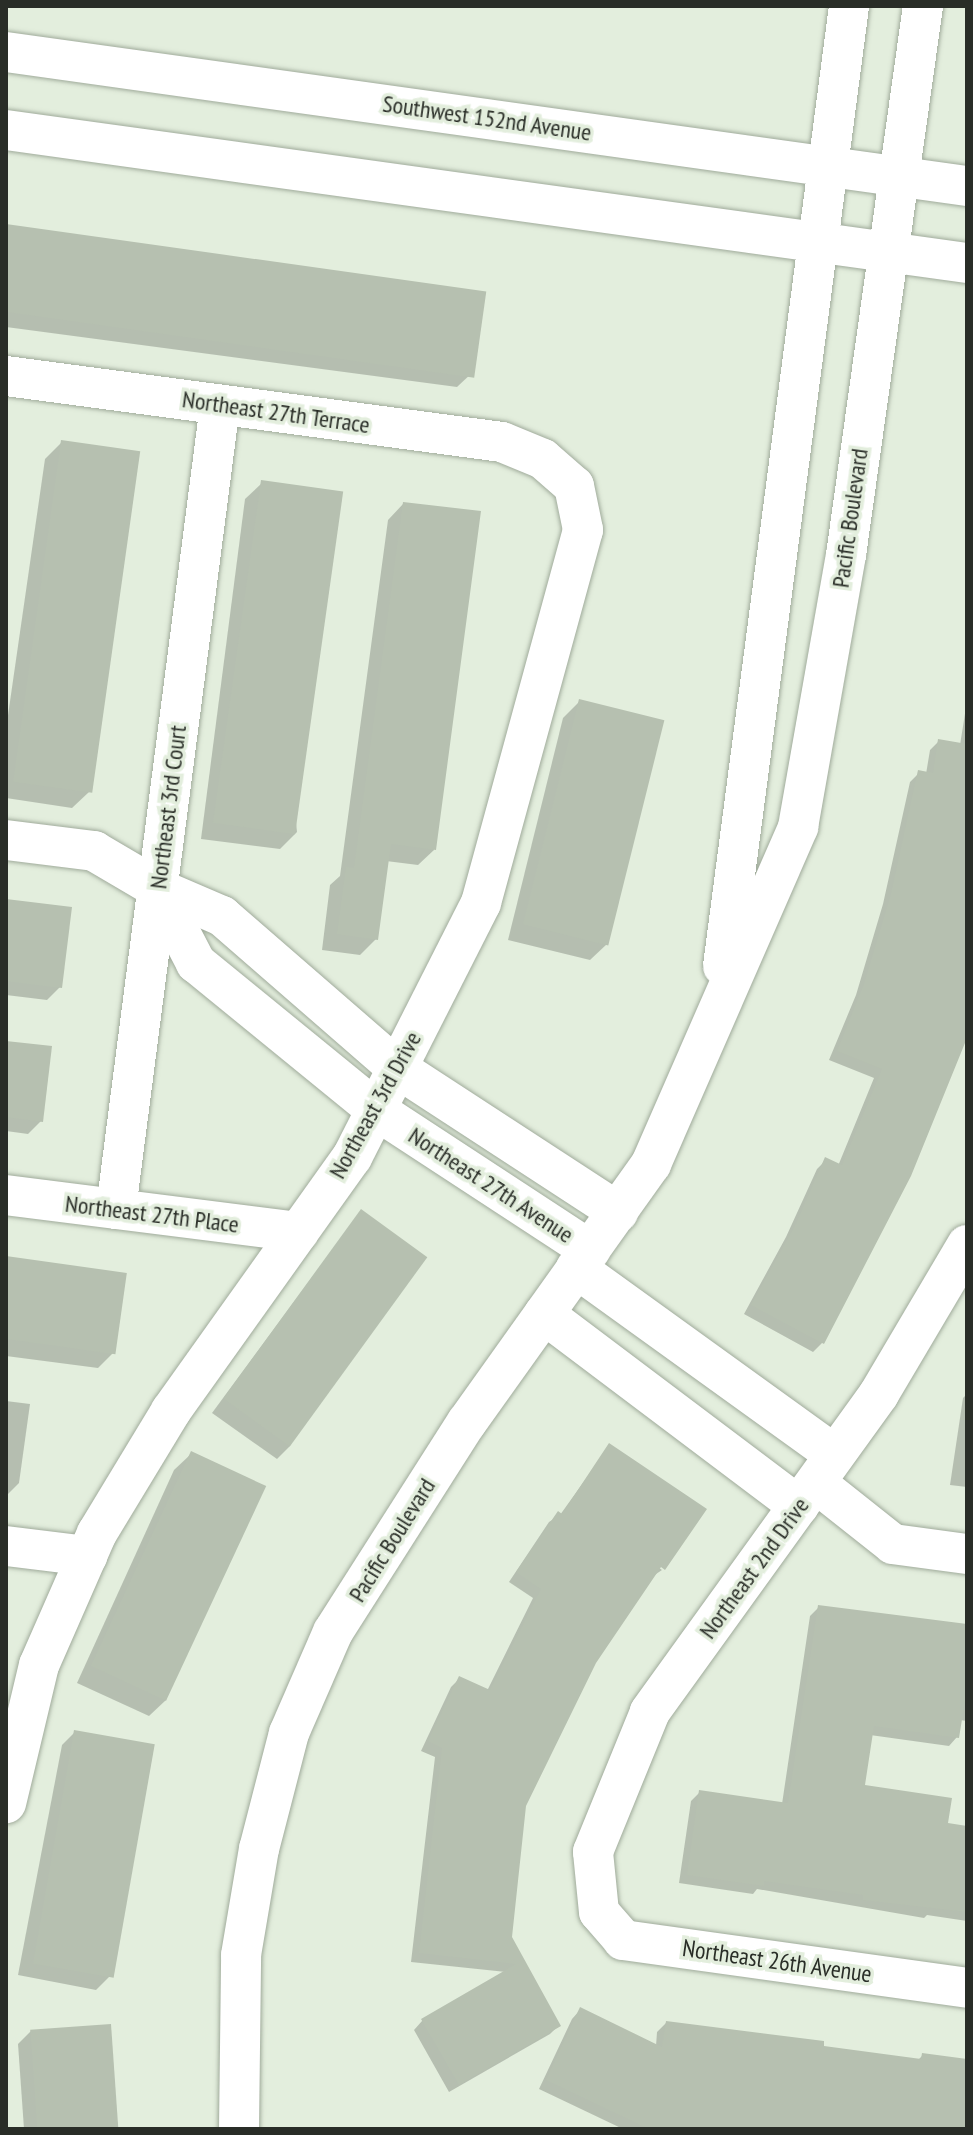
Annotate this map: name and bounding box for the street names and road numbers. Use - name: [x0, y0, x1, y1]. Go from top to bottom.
- street label: Southwest 152nd Avenue: [381, 89, 593, 147]
- street label: Northeast 27th Terrace: [180, 385, 372, 439]
- street label: Pacific Boulevard: [826, 446, 874, 590]
- street label: Northeast 3rd Court: [144, 724, 192, 890]
- street label: Northeast 3rd Drive: [323, 1027, 427, 1183]
- street label: Northeast 27th Avenue: [403, 1121, 579, 1249]
- street label: Northeast 27th Place: [64, 1189, 240, 1239]
- street label: Pacific Boulevard: [343, 1473, 441, 1607]
- street label: Northeast 2nd Drive: [693, 1492, 815, 1644]
- street label: Northeast 26th Avenue: [680, 1933, 874, 1989]

